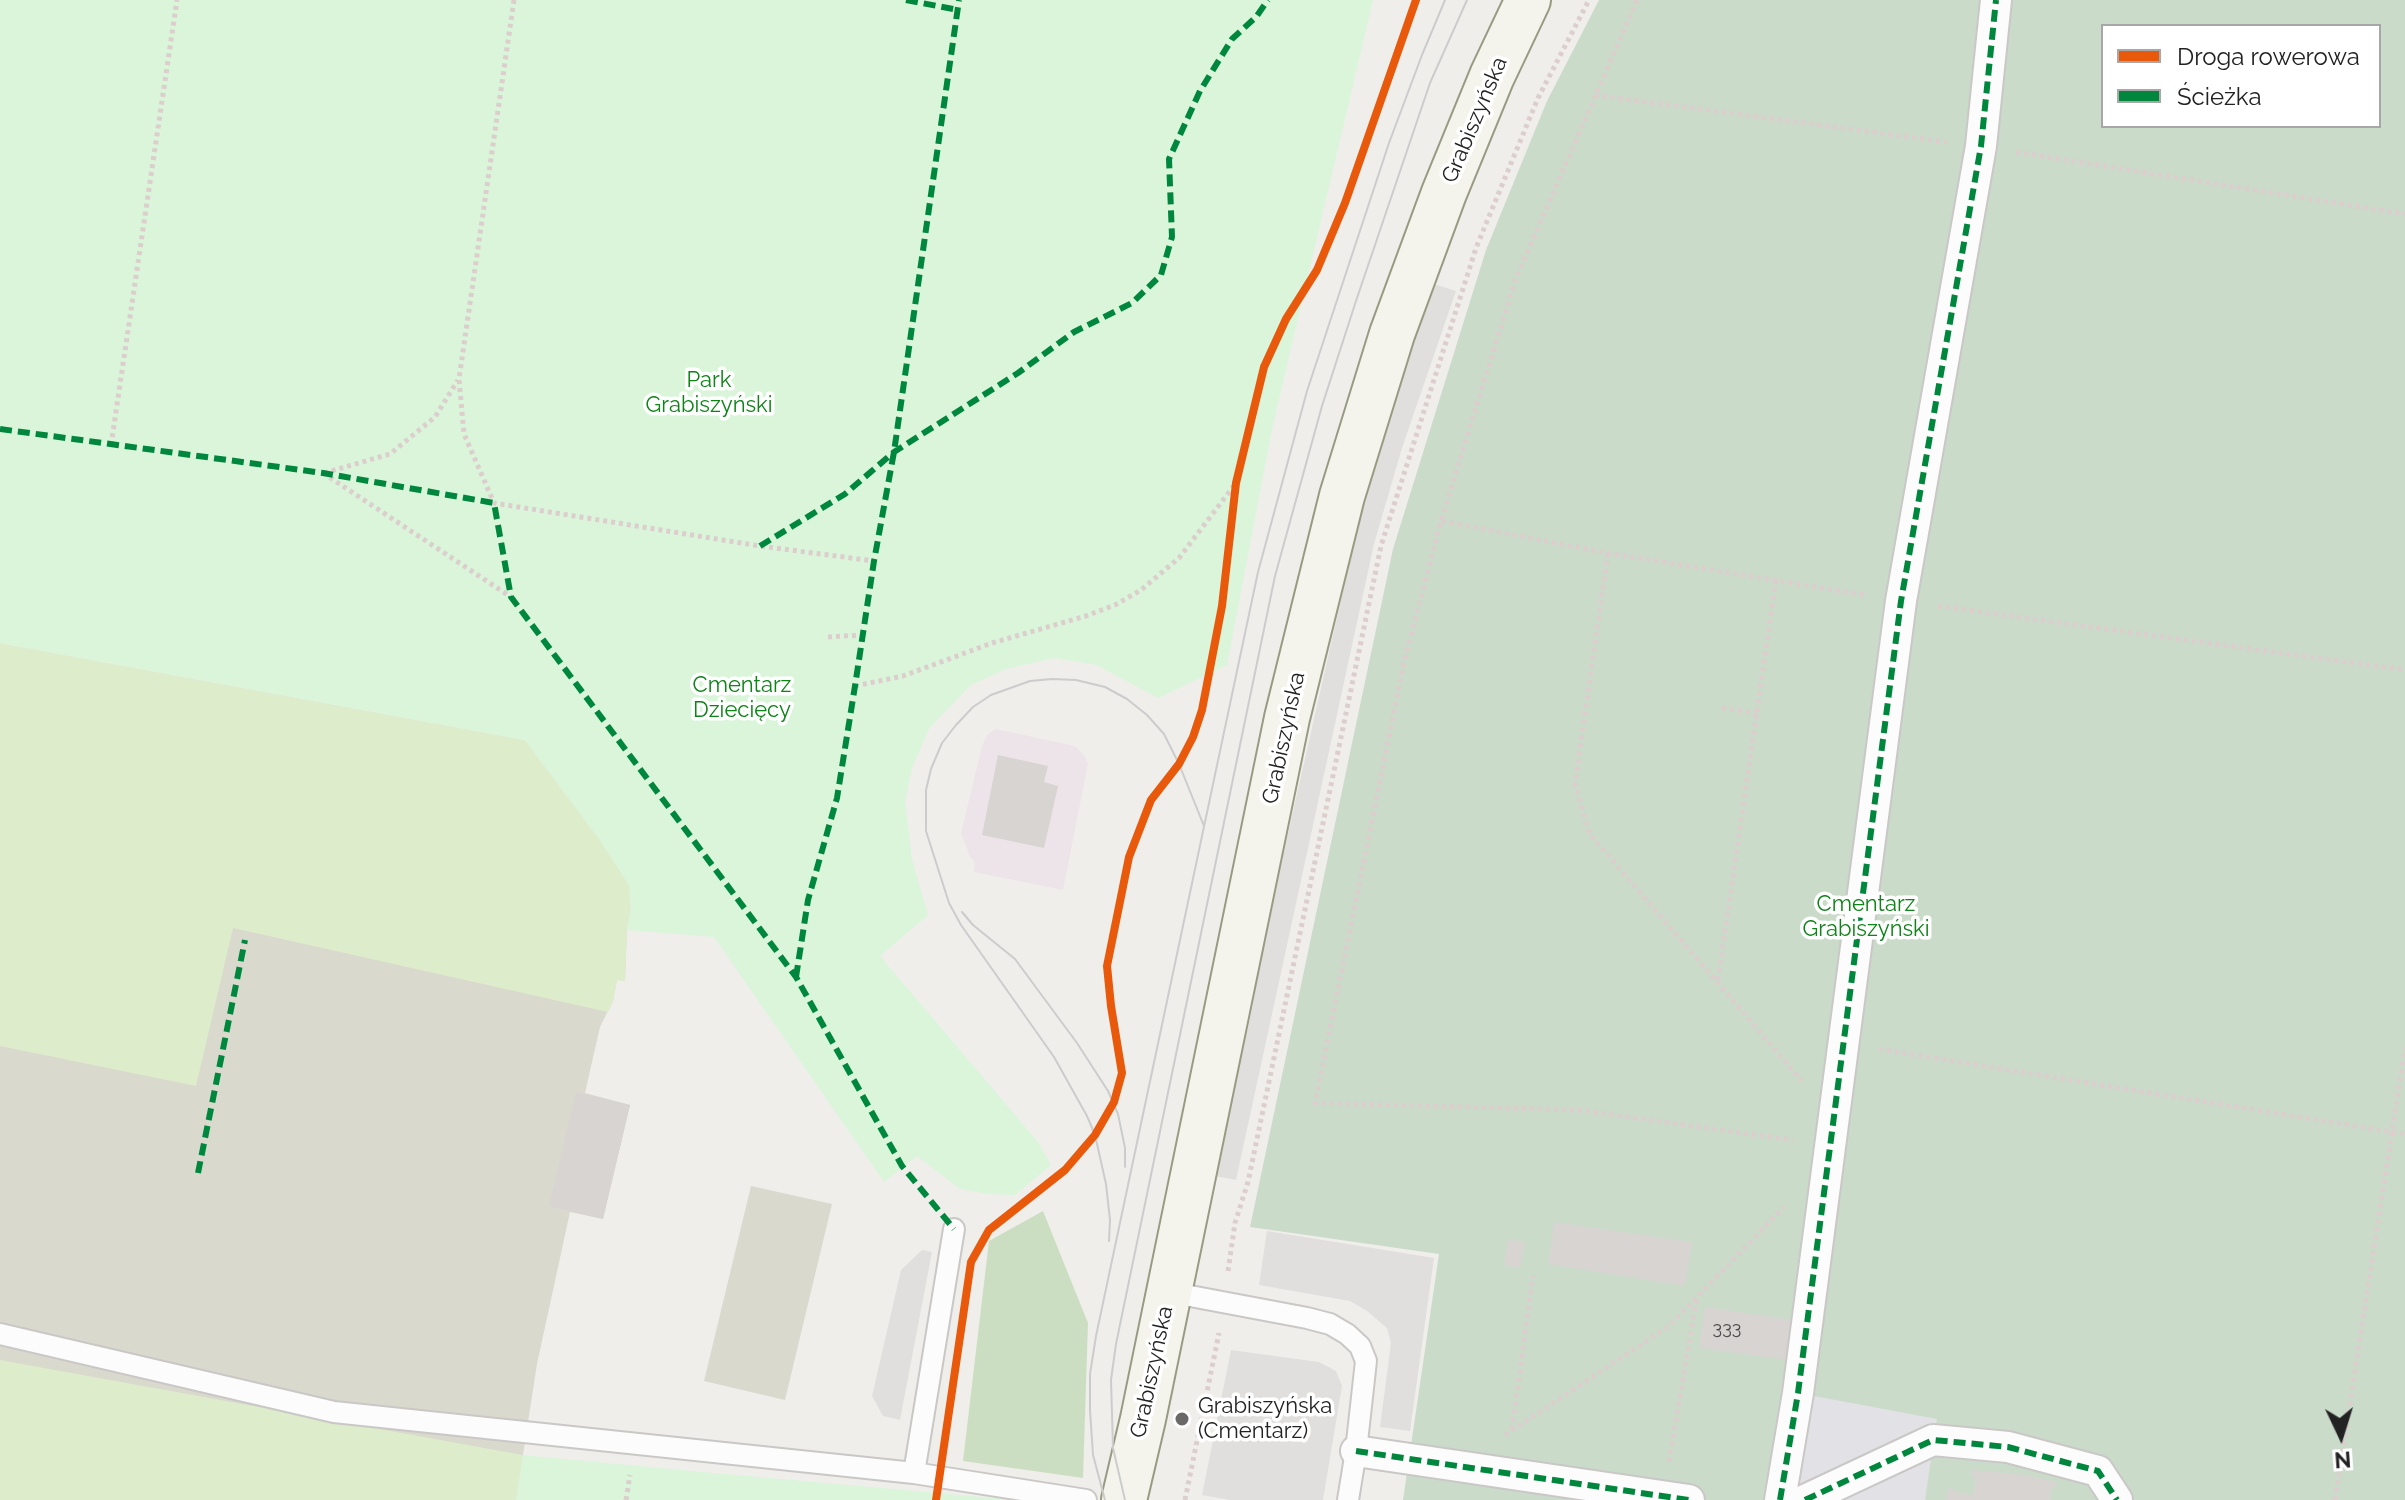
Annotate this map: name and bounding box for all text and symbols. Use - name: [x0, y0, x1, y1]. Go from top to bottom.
- legend: [2101, 24, 2381, 128]
- text: Droga rowerowa: [2177, 42, 2360, 71]
- street label: Grabiszyńska: [1437, 53, 1513, 187]
- text: Ścieżka: [2177, 82, 2261, 111]
- park label: Park Grabiszyński: [645, 367, 773, 418]
- street label: Grabiszyńska: [1257, 670, 1311, 806]
- park label: Cmentarz Dziecięcy: [693, 672, 791, 724]
- park label: Cmentarz Grabiszyński: [1802, 891, 1930, 942]
- street label: Grabiszyńska: [1125, 1304, 1179, 1440]
- house number: 333: [1713, 1318, 1741, 1340]
- place label: Grabiszyńska (Cmentarz): [1198, 1393, 1332, 1444]
- north arrow: [2301, 1396, 2381, 1476]
- marker: Grabiszyńska (Cmentarz): [1173, 1410, 1191, 1428]
- text: N: [2333, 1446, 2352, 1473]

